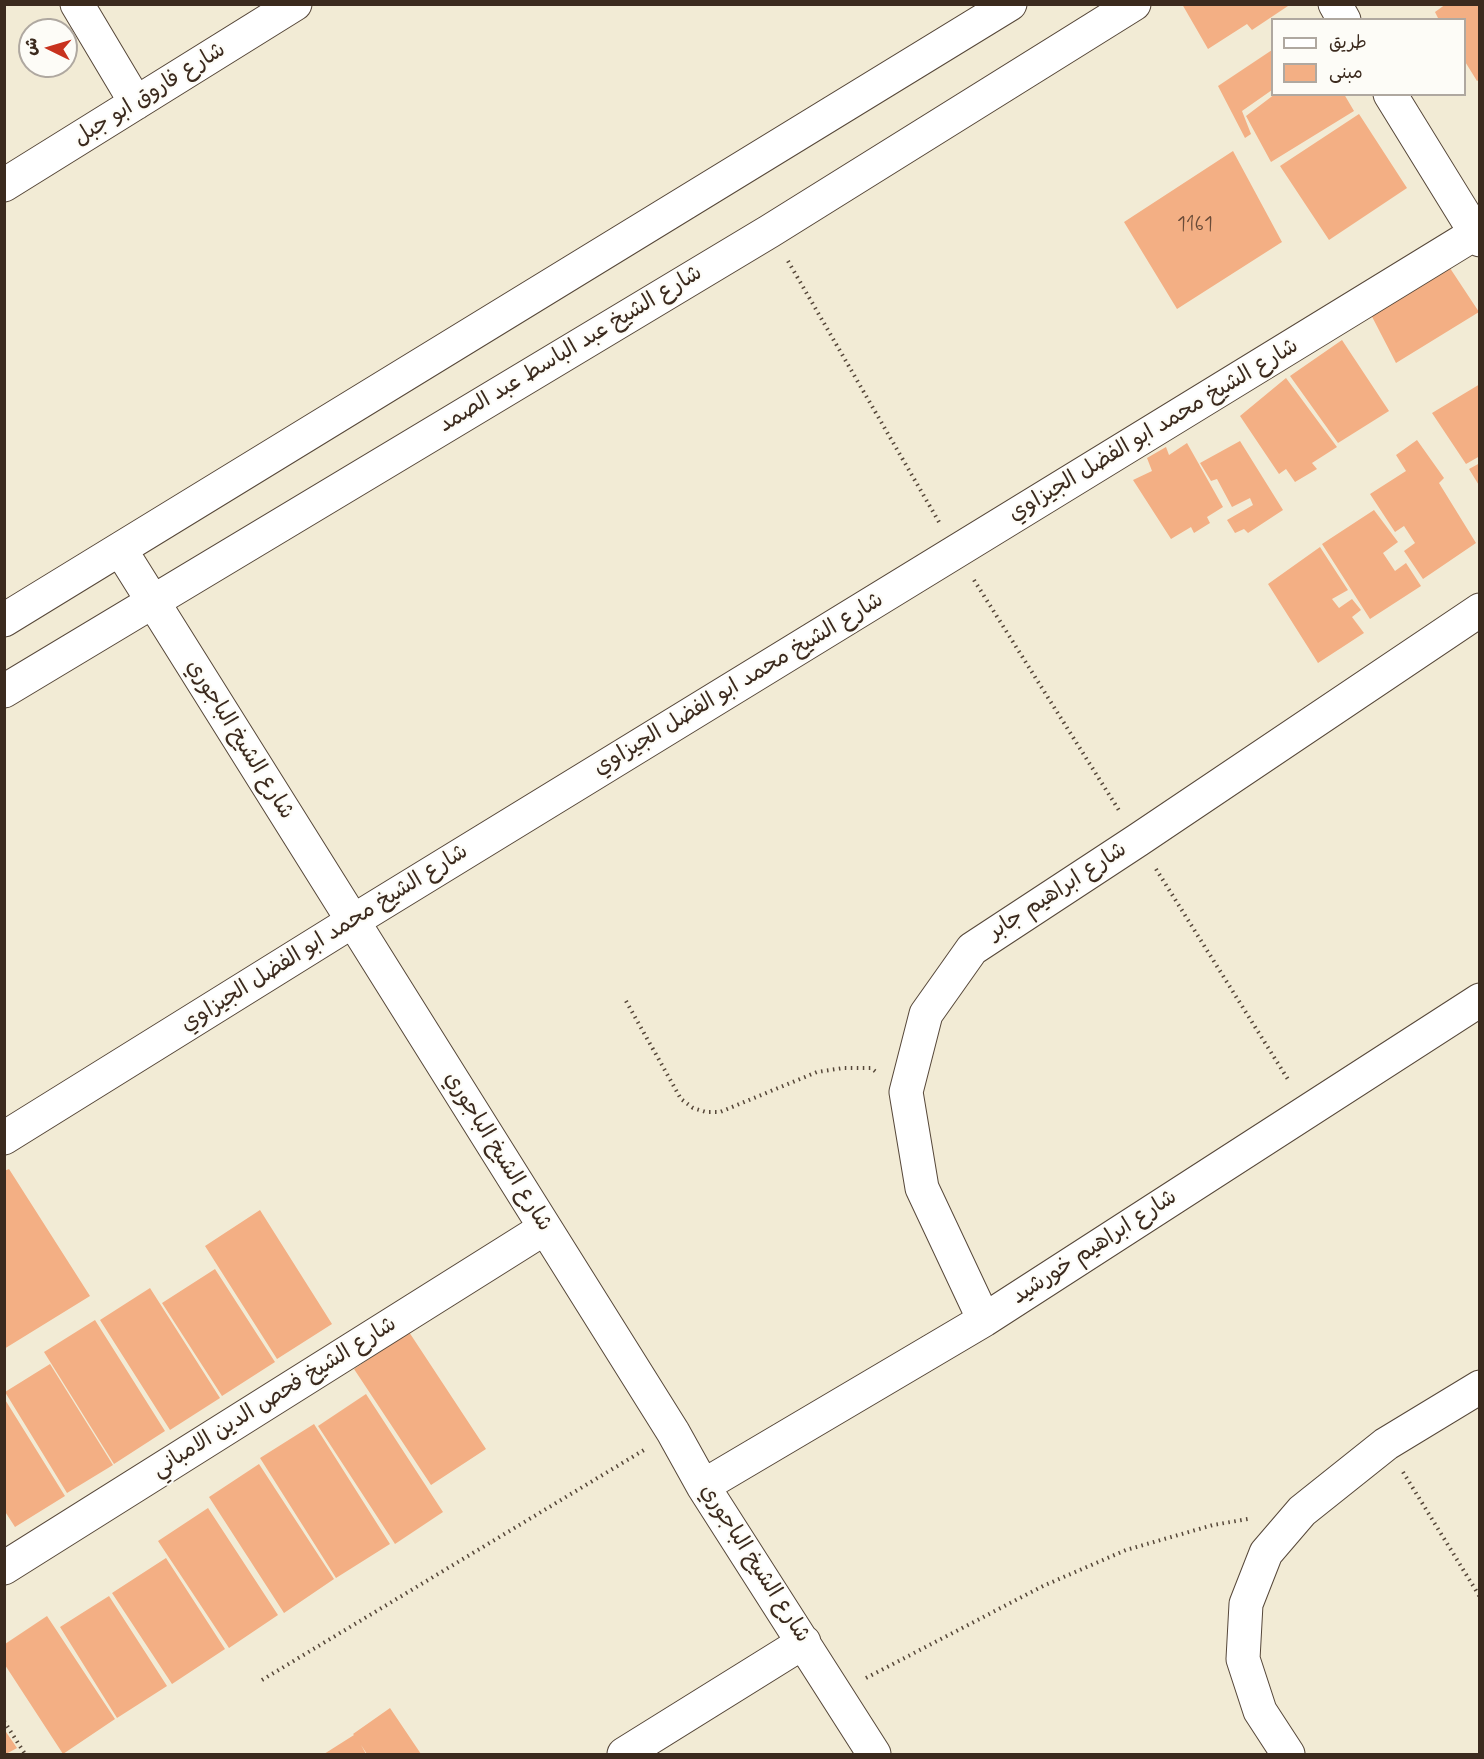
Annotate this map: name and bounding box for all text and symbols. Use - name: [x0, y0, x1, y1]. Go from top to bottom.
- north arrow: [18, 18, 78, 78]
- legend: [1271, 18, 1466, 96]
- text: طريق: [1329, 31, 1367, 55]
- text: ش: [20, 37, 43, 56]
- street label: شارع فاروق ابو جبل: [69, 38, 231, 152]
- text: مبنى: [1329, 61, 1363, 85]
- house number: 1161: [1177, 214, 1213, 238]
- street label: شارع الشيخ عبد الباسط عبد الصمد: [434, 261, 708, 439]
- street label: شارع الشيخ محمد ابو الفضل الجيزاوي: [1004, 334, 1304, 528]
- street label: شارع الشيخ محمد ابو الفضل الجيزاوي: [589, 588, 889, 782]
- street label: شارع الشيخ الباجوري: [179, 655, 299, 825]
- street label: شارع ابراهيم جابر: [984, 837, 1132, 947]
- street label: شارع الشيخ محمد ابو الفضل الجيزاوي: [177, 839, 473, 1039]
- street label: شارع الشيخ الباجوري: [437, 1067, 557, 1237]
- street label: شارع ابراهيم خورشيد: [1007, 1185, 1183, 1311]
- street label: شارع الشيخ فحص الدين الامباني: [148, 1312, 402, 1484]
- street label: شارع الشيخ الباجوري: [693, 1480, 815, 1648]

